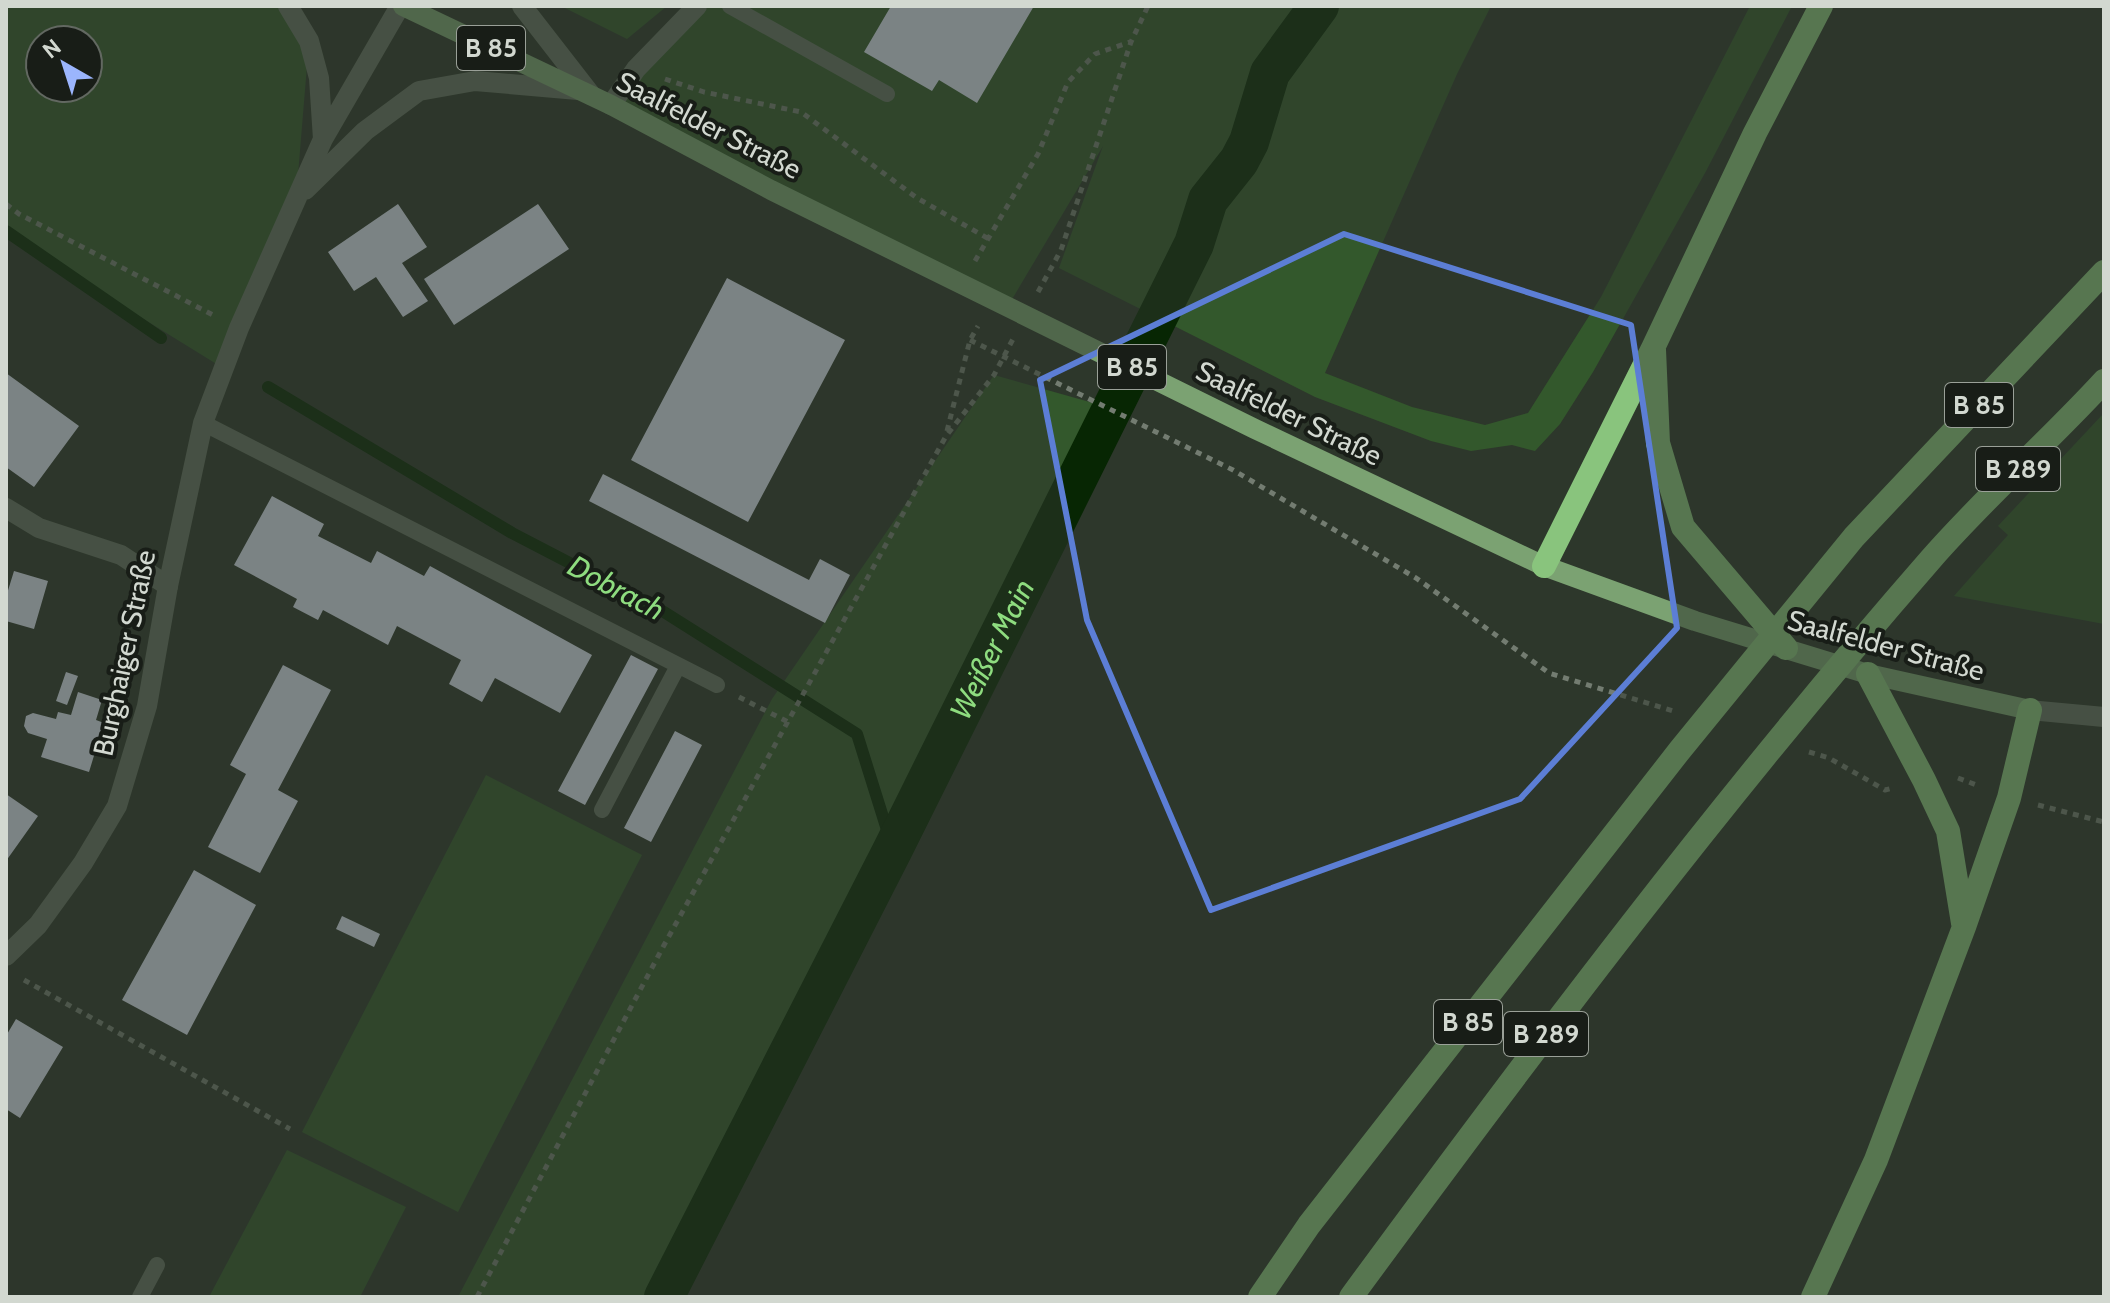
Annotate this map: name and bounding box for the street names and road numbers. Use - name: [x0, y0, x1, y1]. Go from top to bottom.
- road number: B 85: [457, 26, 525, 70]
- street label: Saalfelder Straße: [611, 64, 807, 186]
- road number: B 85: [1098, 345, 1166, 389]
- street label: Saalfelder Straße: [1191, 353, 1387, 473]
- road number: B 85: [1945, 383, 2013, 427]
- road number: B 289: [1976, 447, 2060, 491]
- street label: Burghaiger Straße: [86, 547, 162, 759]
- street label: Saalfelder Straße: [1784, 602, 1988, 688]
- road number: B 85: [1434, 1000, 1502, 1044]
- road number: B 289: [1504, 1012, 1588, 1056]

